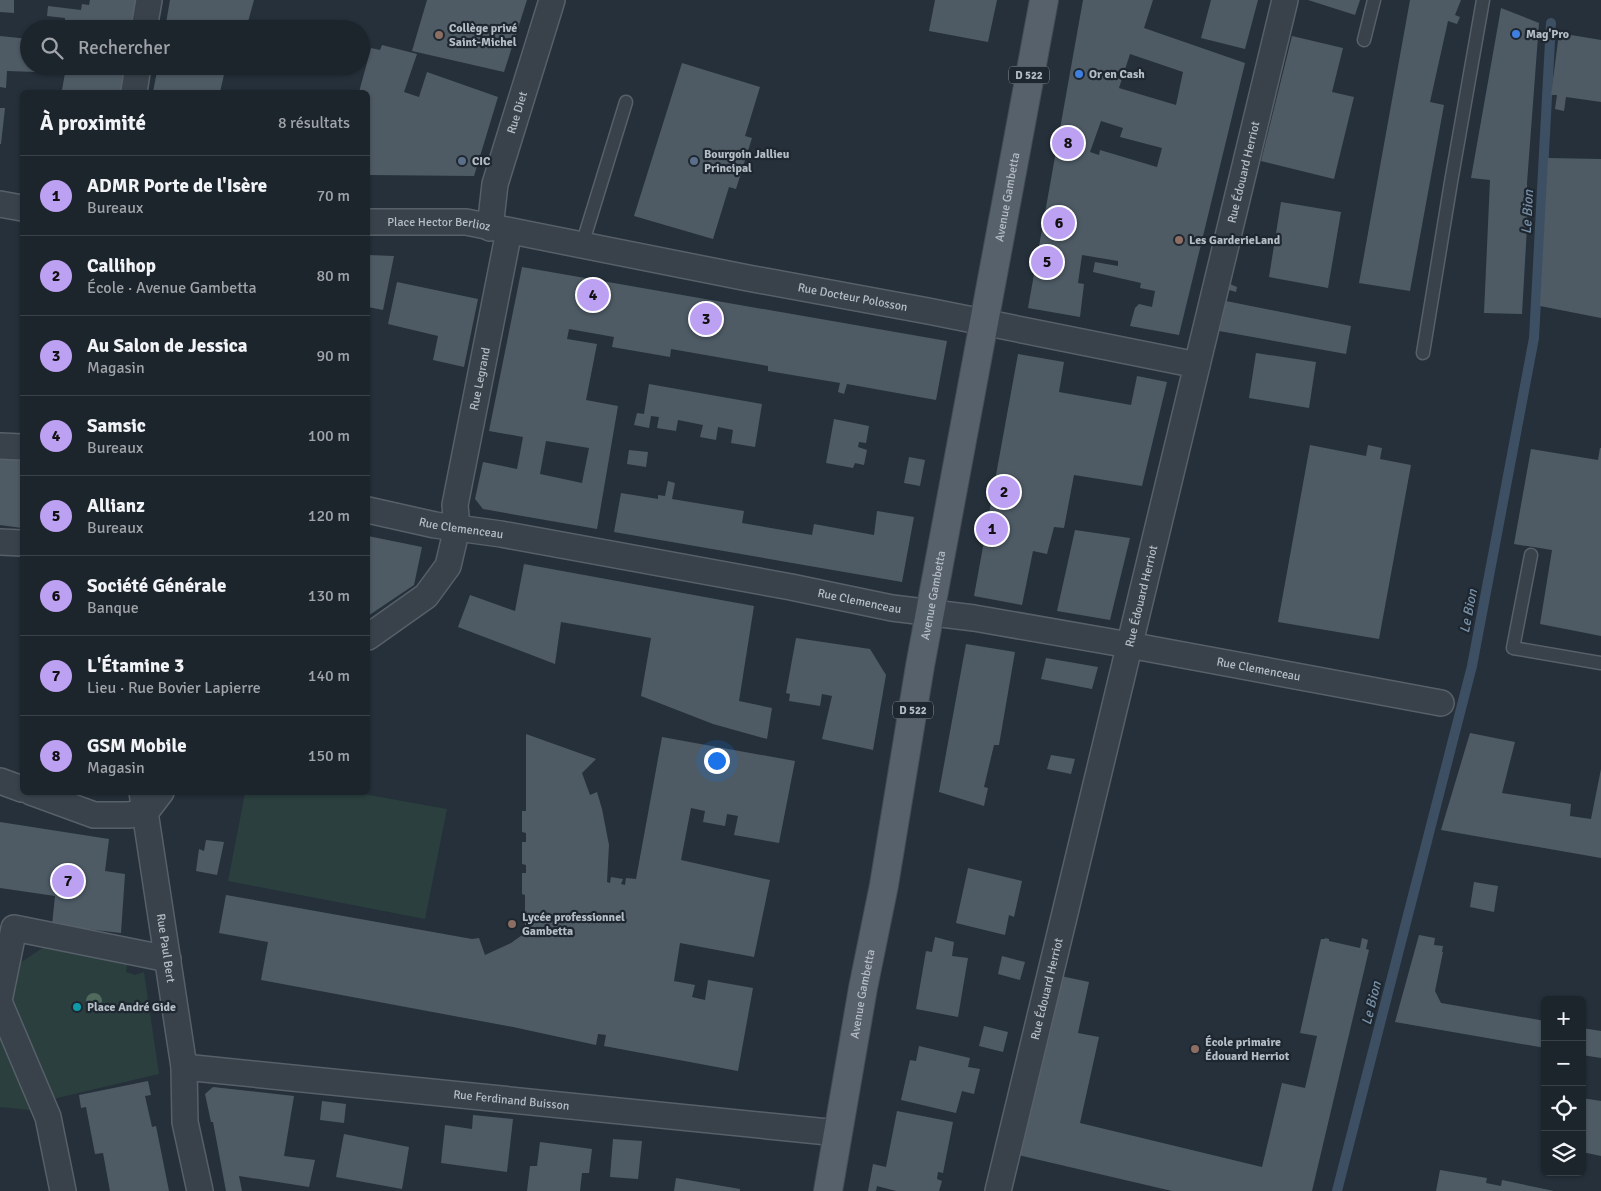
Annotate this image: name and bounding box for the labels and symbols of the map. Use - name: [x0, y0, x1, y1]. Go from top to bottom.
- place label: Collège privé Saint-Michel: [449, 21, 517, 50]
- place label: Mag'Pro: [1526, 27, 1569, 42]
- marker: Mag'Pro: [1510, 28, 1522, 40]
- marker: Collège privé Saint-Michel: [433, 29, 445, 41]
- road number: D 522: [1009, 66, 1049, 84]
- place label: Or en Cash: [1089, 67, 1145, 82]
- marker: Or en Cash: [1073, 68, 1085, 80]
- street label: Rue Diet: [504, 90, 531, 136]
- street label: Rue Édouard Herriot: [1224, 120, 1263, 225]
- pin: 8: [1052, 124, 1084, 162]
- place label: Bourgoin Jallieu Principal: [704, 147, 790, 176]
- street label: Avenue Gambetta: [992, 151, 1023, 243]
- place label: CIC: [472, 154, 491, 169]
- marker: CIC: [456, 155, 468, 167]
- marker: Bourgoin Jallieu Principal: [688, 155, 700, 167]
- water label: Le Bion: [1518, 189, 1537, 235]
- pin: 6: [1043, 204, 1075, 242]
- street label: Place Hector Berlioz: [387, 215, 492, 235]
- place label: Les GarderieLand: [1189, 233, 1281, 248]
- marker: Les GarderieLand: [1173, 234, 1185, 246]
- pin: 5: [1031, 243, 1063, 281]
- pin: 4: [577, 276, 609, 314]
- street label: Rue Docteur Polosson: [797, 280, 909, 315]
- pin: 3: [690, 300, 722, 338]
- street label: Rue Legrand: [467, 346, 494, 412]
- pin: 2: [988, 473, 1020, 511]
- pin: 1: [976, 510, 1008, 548]
- street label: Rue Clemenceau: [417, 515, 504, 542]
- street label: Rue Édouard Herriot: [1122, 544, 1161, 649]
- street label: Avenue Gambetta: [918, 550, 949, 641]
- street label: Rue Clemenceau: [816, 586, 902, 617]
- water label: Le Bion: [1456, 587, 1481, 634]
- street label: Rue Clemenceau: [1215, 654, 1302, 685]
- road number: D 522: [893, 702, 933, 718]
- your location: [704, 748, 730, 774]
- pin: 7: [52, 862, 84, 900]
- place label: Lycée professionnel Gambetta: [522, 910, 625, 939]
- street label: Rue Paul Bert: [153, 913, 178, 984]
- marker: Lycée professionnel Gambetta: [506, 918, 518, 930]
- street label: Rue Édouard Herriot: [1028, 936, 1067, 1041]
- street label: Avenue Gambetta: [847, 948, 879, 1040]
- water label: Le Bion: [1358, 979, 1385, 1027]
- place label: Place André Gide: [87, 1000, 176, 1015]
- marker: Place André Gide: [71, 1001, 83, 1013]
- place label: École primaire Édouard Herriot: [1205, 1035, 1290, 1064]
- marker: École primaire Édouard Herriot: [1189, 1043, 1201, 1055]
- street label: Rue Ferdinand Buisson: [453, 1087, 570, 1114]

